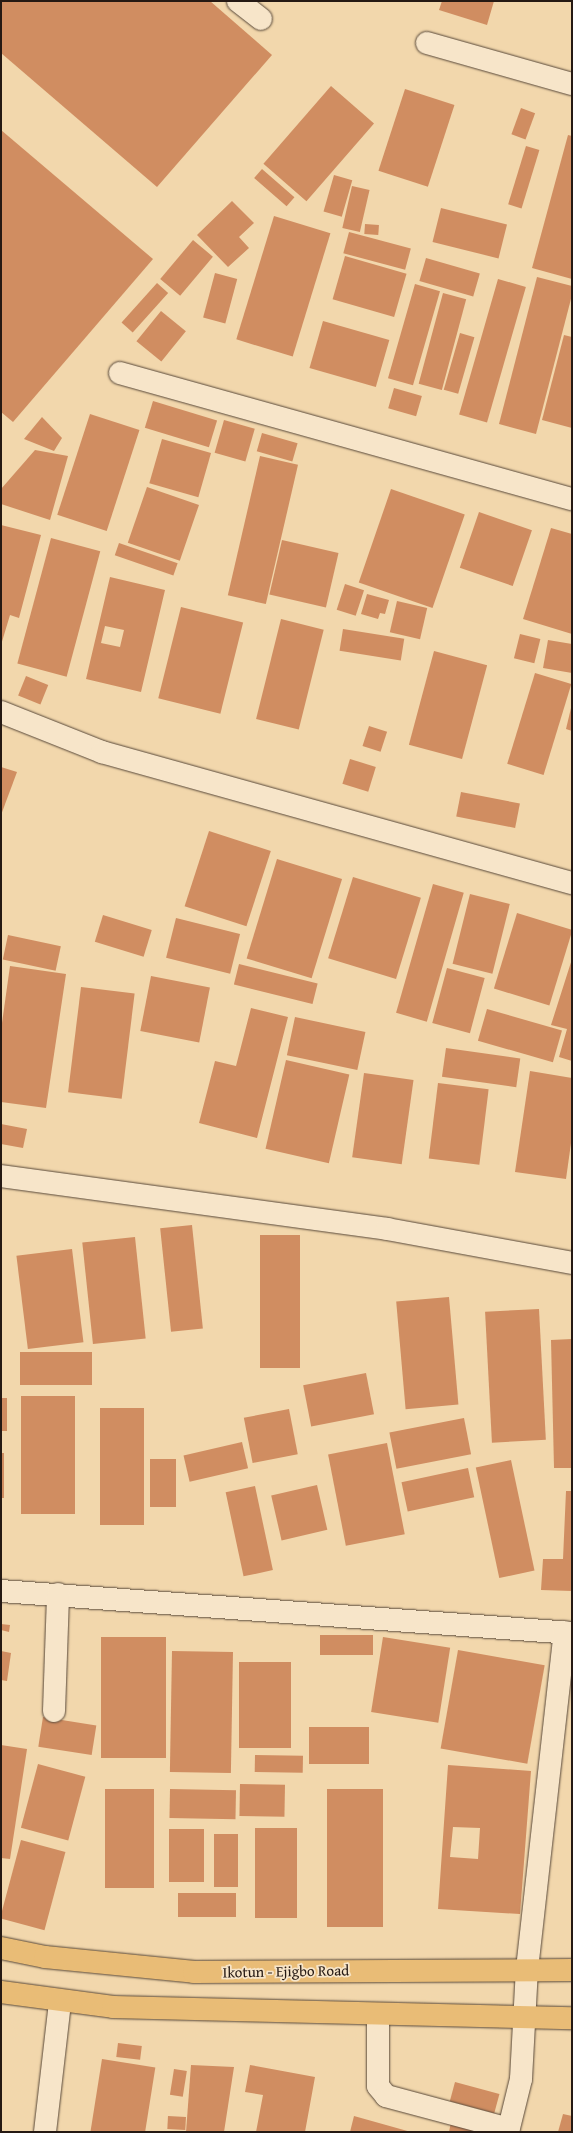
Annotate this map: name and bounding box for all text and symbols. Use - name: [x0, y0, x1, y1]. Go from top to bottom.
- street label: Ikotun - Ejigbo Road: [223, 1961, 349, 1981]

